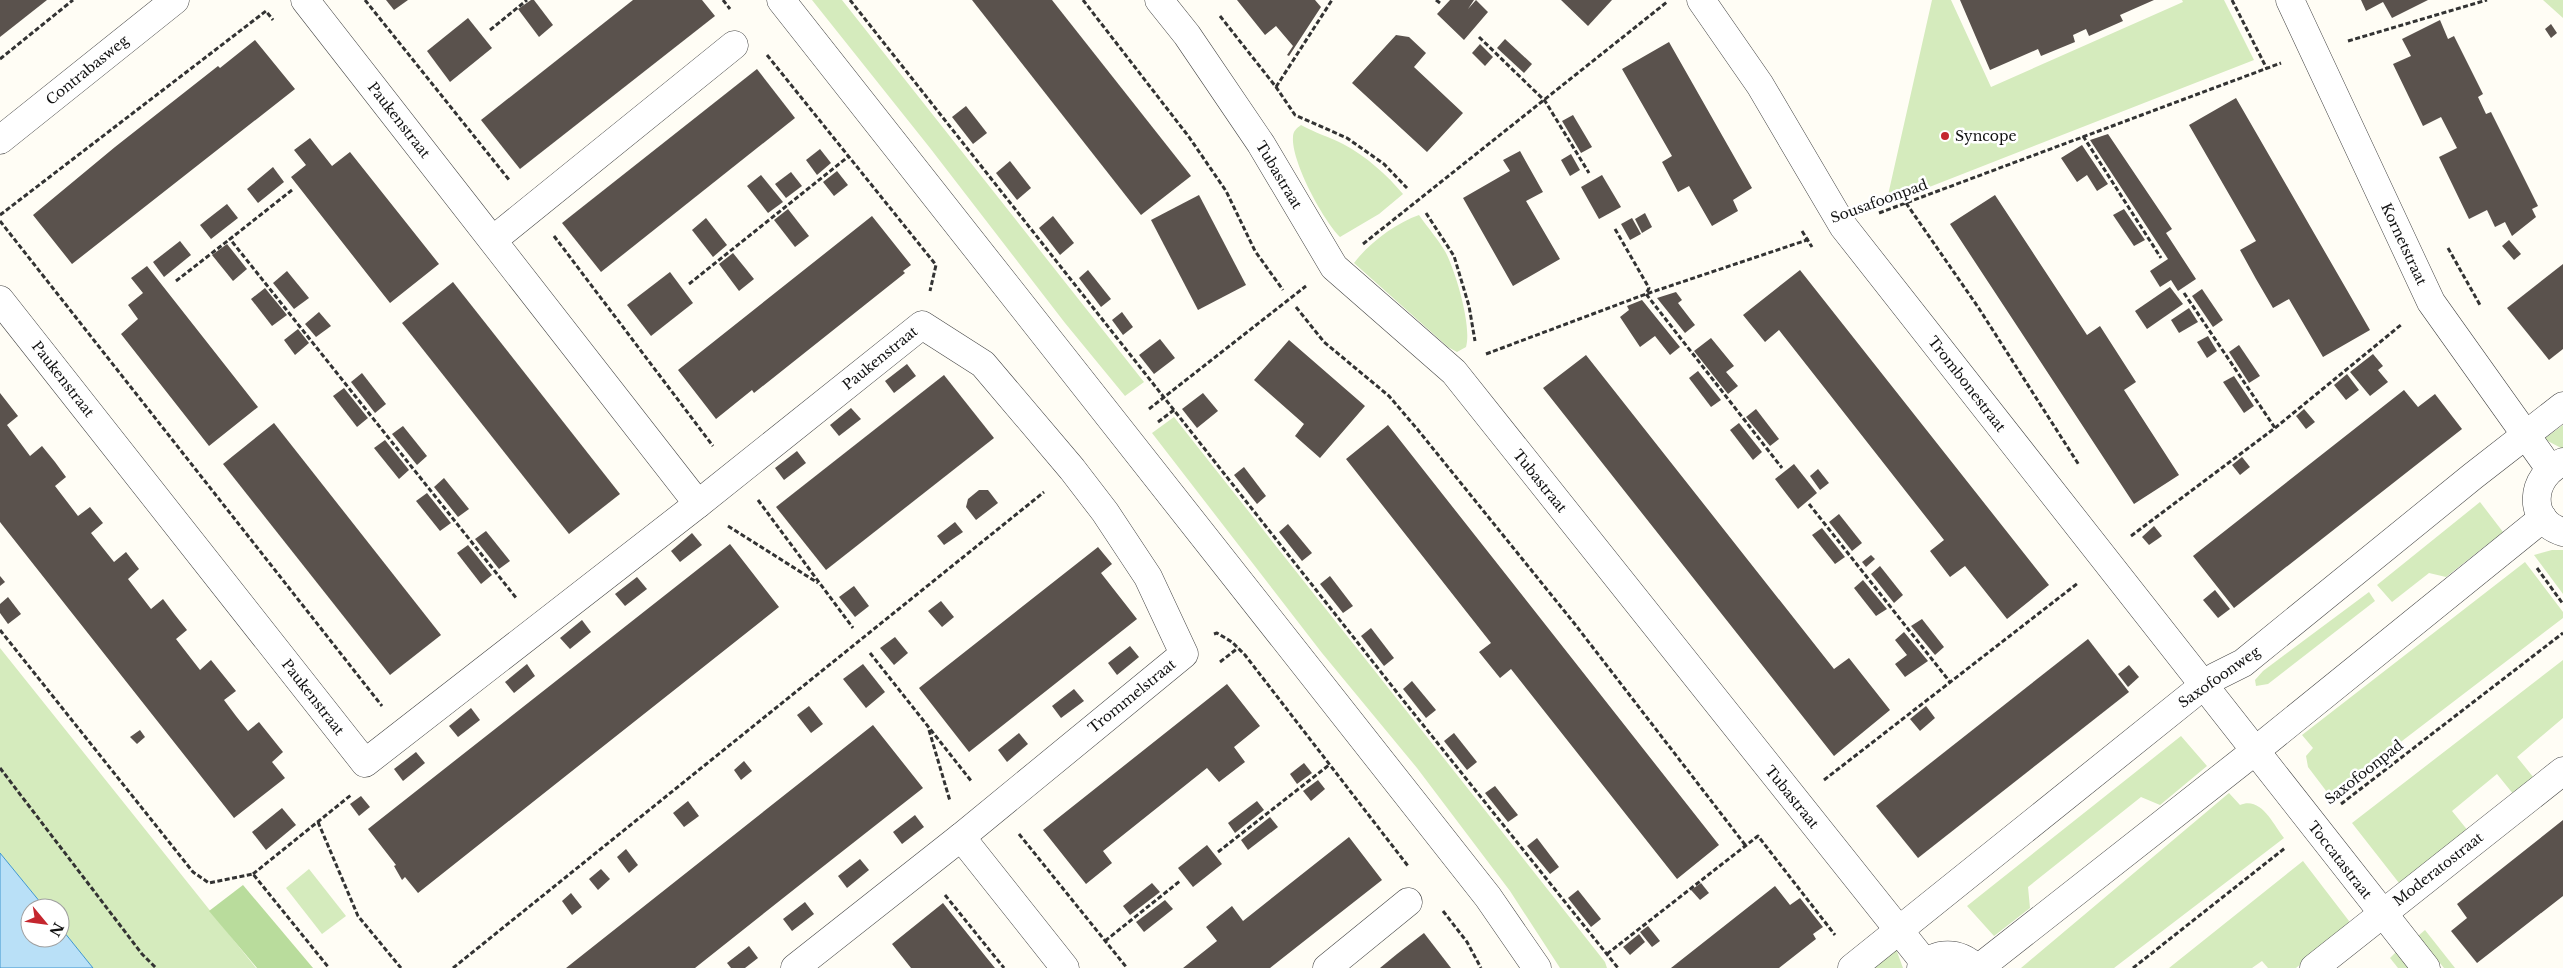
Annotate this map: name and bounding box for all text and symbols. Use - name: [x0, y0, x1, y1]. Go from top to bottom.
- street label: Contrabasweg: [42, 31, 132, 109]
- street label: Paukenstraat: [364, 78, 435, 162]
- place label: Syncope: [1955, 127, 2017, 145]
- marker: Syncope: [1939, 130, 1951, 142]
- street label: Tubastraat: [1252, 138, 1307, 213]
- street label: Sousafoonpad: [1828, 175, 1930, 227]
- street label: Kornetstraat: [2377, 200, 2431, 289]
- street label: Paukenstraat: [839, 322, 922, 394]
- street label: Trombonestraat: [1924, 333, 2010, 436]
- street label: Paukenstraat: [28, 337, 99, 421]
- street label: Tubastraat: [1509, 446, 1571, 517]
- street label: Saxofoonweg: [2175, 642, 2264, 712]
- street label: Paukenstraat: [278, 655, 349, 739]
- street label: Trommelstraat: [1084, 655, 1180, 737]
- street label: Saxofoonpad: [2321, 735, 2407, 808]
- street label: Tubastraat: [1761, 762, 1823, 833]
- street label: Toccatastraat: [2304, 818, 2376, 903]
- street label: Moderatostraat: [2389, 828, 2487, 910]
- north arrow: [20, 898, 70, 948]
- text: N: [45, 919, 67, 939]

